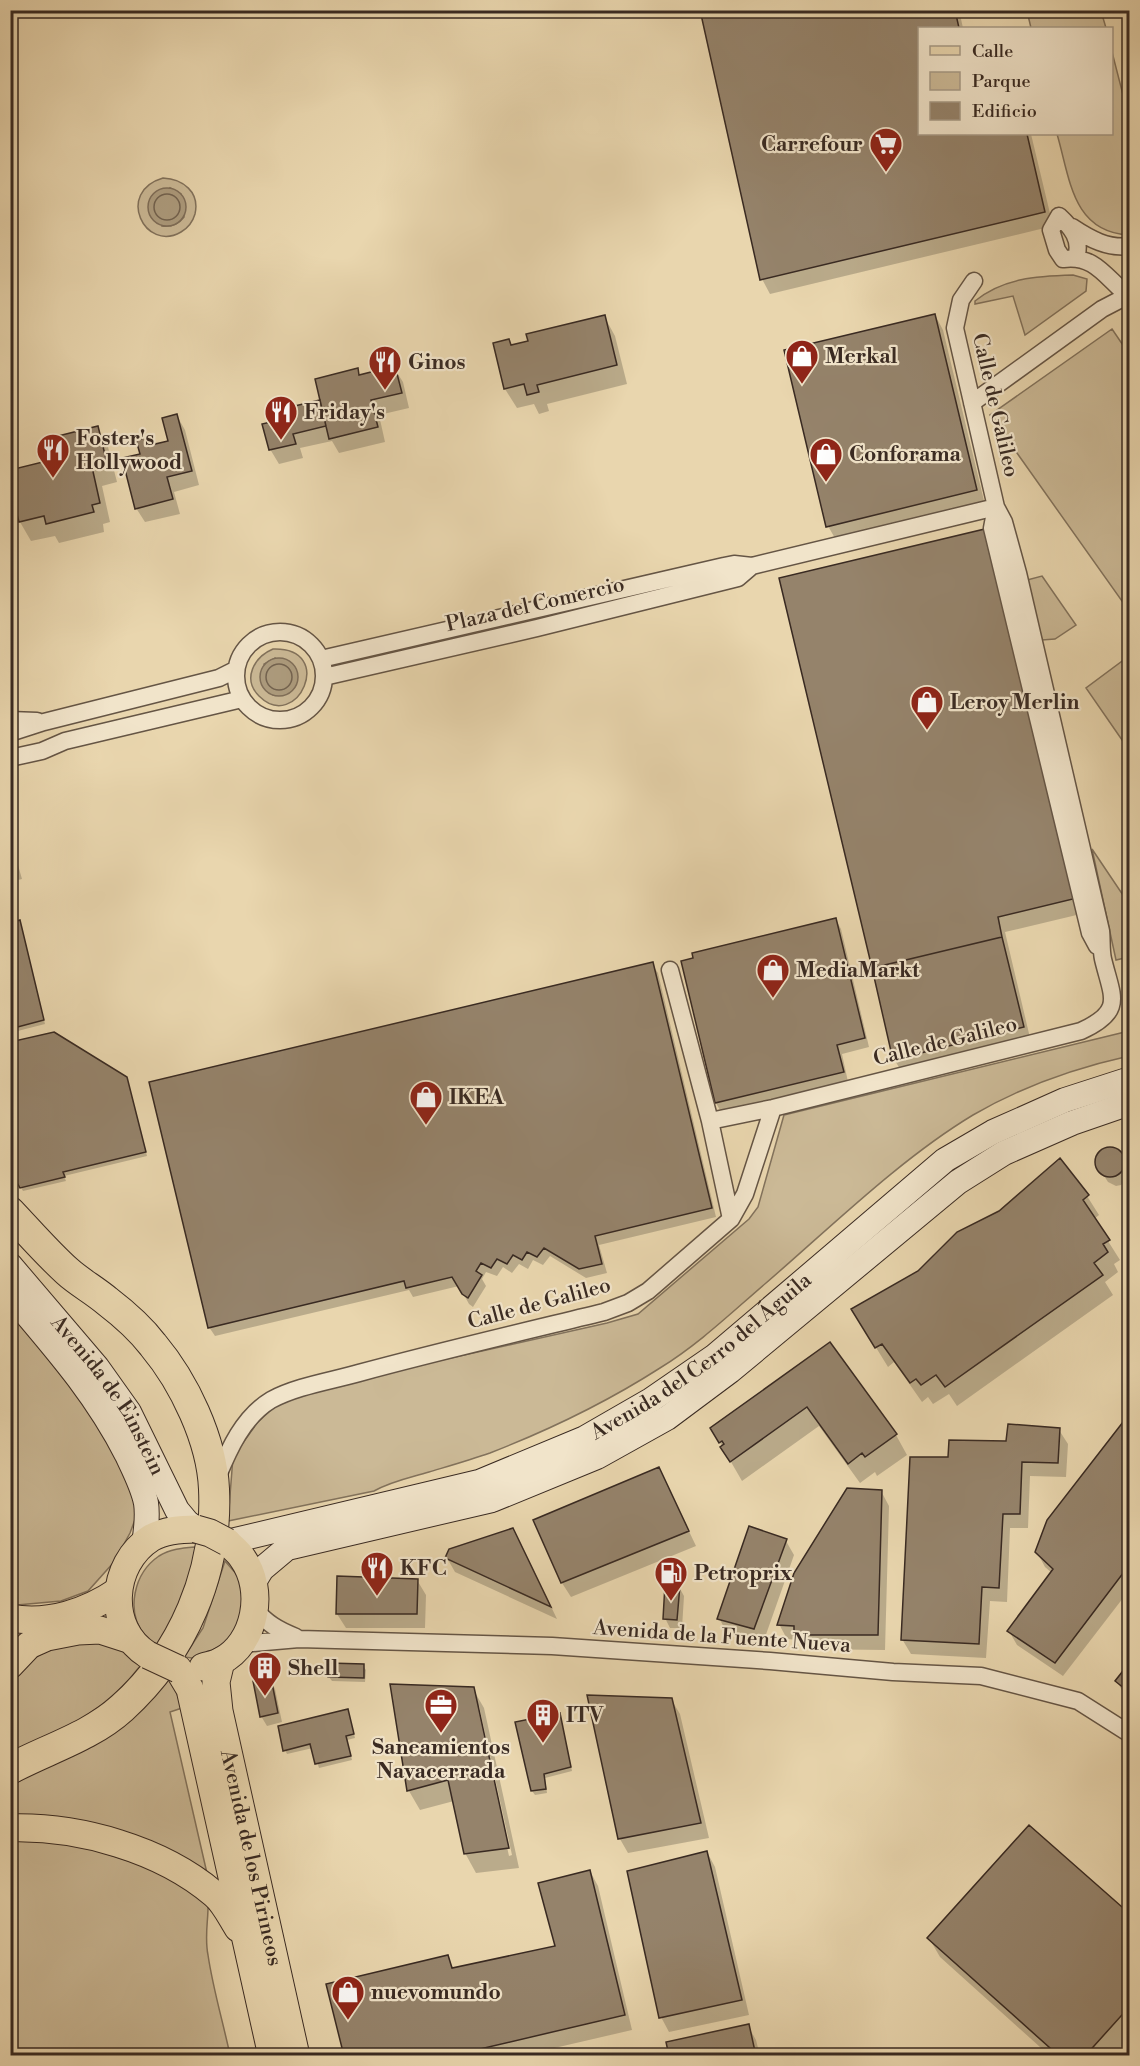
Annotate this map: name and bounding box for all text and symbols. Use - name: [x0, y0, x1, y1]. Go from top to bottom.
- legend: [918, 27, 1113, 135]
- text: Calle: [972, 40, 1013, 63]
- text: Parque: [972, 70, 1031, 93]
- text: Edificio: [972, 100, 1037, 123]
- supermarket icon: Carrefour: [868, 126, 904, 173]
- place label: Carrefour: [761, 132, 863, 158]
- street label: Calle de Galileo: [966, 331, 1024, 480]
- shop icon: Merkal: [784, 338, 820, 385]
- restaurant icon: Ginos: [367, 344, 403, 391]
- place label: Merkal: [825, 344, 897, 370]
- place label: Ginos: [408, 350, 466, 376]
- restaurant icon: Friday's: [263, 394, 299, 441]
- place label: Friday's: [304, 400, 385, 426]
- place label: Foster's Hollywood: [76, 426, 182, 476]
- restaurant icon: Foster's Hollywood: [35, 432, 71, 479]
- shop icon: Conforama: [808, 436, 844, 483]
- place label: Conforama: [849, 442, 962, 468]
- street label: Plaza del Comercio: [443, 572, 627, 638]
- shop icon: Leroy Merlin: [909, 684, 945, 731]
- place label: Leroy Merlin: [950, 690, 1079, 716]
- shop icon: MediaMarkt: [755, 952, 791, 999]
- place label: MediaMarkt: [796, 958, 920, 984]
- street label: Calle de Galileo: [871, 1012, 1020, 1072]
- shop icon: IKEA: [408, 1079, 444, 1126]
- place label: IKEA: [449, 1085, 505, 1111]
- street label: Avenida del Cerro del Águila: [585, 1267, 817, 1447]
- street label: Calle de Galileo: [465, 1272, 614, 1336]
- street label: Avenida de Einstein: [44, 1310, 170, 1480]
- restaurant icon: KFC: [359, 1550, 395, 1597]
- fuel station icon: Petroprix: [653, 1555, 689, 1602]
- place label: KFC: [400, 1556, 447, 1582]
- place label: Petroprix: [694, 1561, 793, 1587]
- street label: Avenida de la Fuente Nueva: [591, 1615, 852, 1659]
- building icon: Shell: [247, 1650, 283, 1697]
- place label: Shell: [288, 1656, 338, 1682]
- office icon: Saneamientos Navacerrada: [423, 1687, 459, 1734]
- building icon: ITV: [525, 1697, 561, 1744]
- place label: ITV: [566, 1703, 604, 1729]
- place label: Saneamientos Navacerrada: [372, 1735, 510, 1785]
- street label: Avenida de los Pirineos: [214, 1746, 287, 1968]
- shop icon: nuevomundo: [330, 1974, 366, 2021]
- place label: nuevomundo: [371, 1980, 501, 2006]

